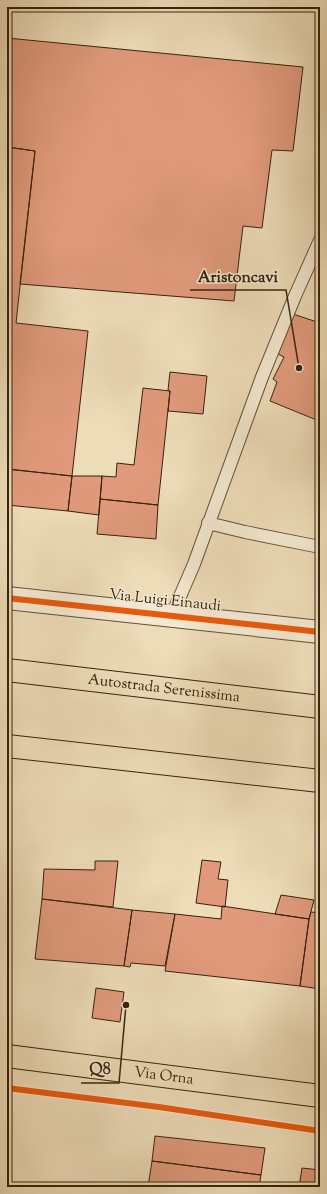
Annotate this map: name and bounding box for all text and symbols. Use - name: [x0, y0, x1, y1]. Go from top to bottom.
- callout: Aristoncavi: [190, 262, 286, 290]
- text: Aristoncavi: [198, 267, 279, 290]
- street label: Via Luigi Einaudi: [108, 585, 222, 617]
- street label: Autostrada Serenissima: [87, 669, 241, 708]
- callout: Q8: [81, 1055, 119, 1083]
- text: Q8: [89, 1059, 111, 1082]
- street label: Via Orna: [133, 1062, 195, 1090]

